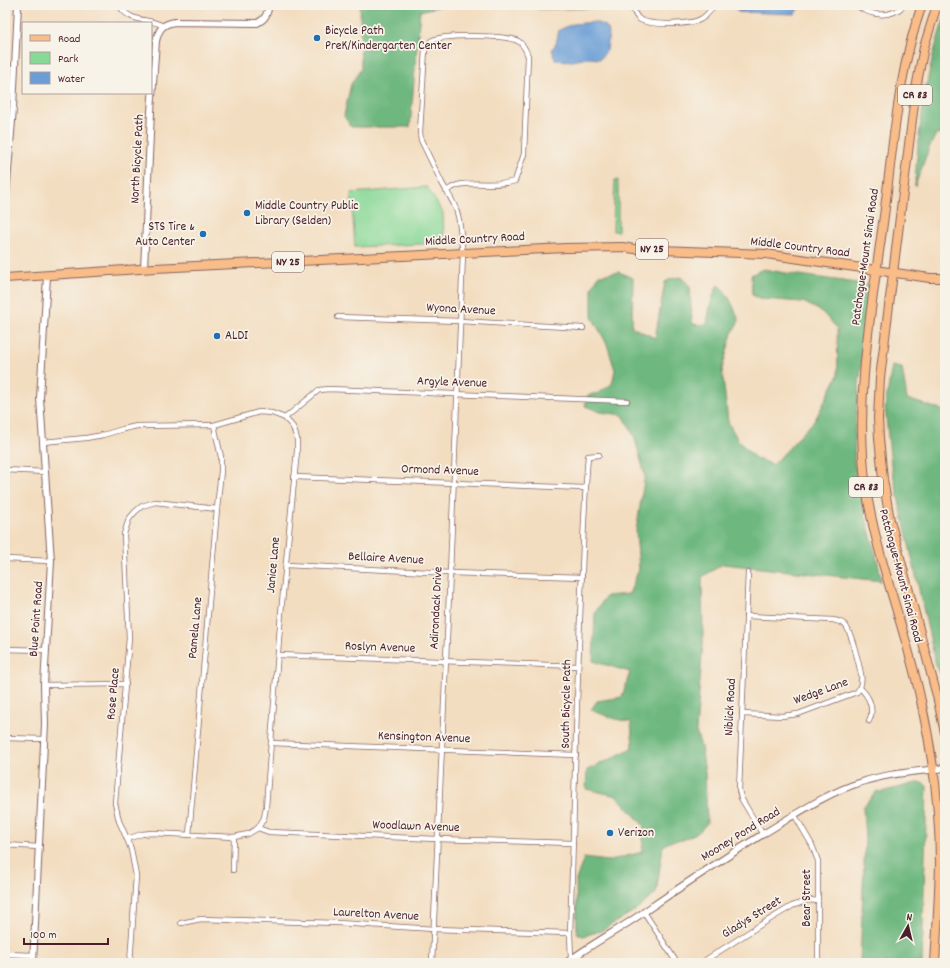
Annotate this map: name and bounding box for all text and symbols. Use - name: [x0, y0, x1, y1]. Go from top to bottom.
- legend: [22, 22, 152, 94]
- place label: Bicycle Path PreK/Kindergarten Center: [325, 22, 452, 56]
- text: Road: [58, 31, 80, 48]
- marker: Bicycle Path PreK/Kindergarten Center: [312, 33, 322, 43]
- text: Park: [58, 51, 79, 68]
- text: Water: [58, 71, 85, 88]
- road number: CR 83: [898, 85, 932, 105]
- street label: North Bicycle Path: [126, 114, 150, 204]
- street label: Patchogue-Mount Sinai Road: [847, 187, 885, 327]
- place label: Middle Country Public Library (Selden): [255, 197, 359, 231]
- marker: Middle Country Public Library (Selden): [242, 208, 252, 218]
- place label: STS Tire & Auto Center: [135, 218, 195, 252]
- street label: Middle Country Road: [425, 228, 525, 252]
- marker: STS Tire & Auto Center: [198, 229, 208, 239]
- street label: Middle Country Road: [749, 232, 851, 264]
- road number: NY 25: [636, 239, 668, 259]
- road number: NY 25: [272, 252, 304, 272]
- street label: Wyona Avenue: [426, 299, 496, 321]
- place label: ALDI: [225, 327, 248, 346]
- marker: ALDI: [212, 331, 222, 341]
- street label: Argyle Avenue: [417, 372, 488, 394]
- street label: Ormond Avenue: [401, 460, 479, 482]
- road number: CR 83: [849, 477, 883, 497]
- street label: Patchogue-Mount Sinai Road: [873, 507, 927, 645]
- street label: Janice Lane: [262, 536, 286, 594]
- street label: Bellaire Avenue: [348, 548, 425, 570]
- street label: Adirondack Drive: [425, 566, 449, 650]
- street label: Blue Point Road: [25, 581, 49, 657]
- street label: Pamela Lane: [184, 596, 208, 660]
- street label: Roslyn Avenue: [344, 637, 416, 659]
- street label: South Bicycle Path: [557, 659, 577, 749]
- street label: Rose Place: [102, 667, 126, 721]
- street label: Wedge Lane: [791, 673, 851, 711]
- street label: Niblick Road: [720, 678, 742, 736]
- street label: Kensington Avenue: [377, 727, 471, 749]
- street label: Mooney Pond Road: [698, 803, 784, 867]
- street label: Woodlawn Avenue: [372, 816, 460, 838]
- place label: Verizon: [618, 824, 654, 843]
- marker: Verizon: [605, 828, 615, 838]
- street label: Bear Street: [798, 869, 817, 927]
- street label: Gladys Street: [718, 892, 786, 944]
- street label: Laurelton Avenue: [333, 903, 420, 927]
- north arrow: [888, 906, 928, 946]
- text: N: [905, 910, 913, 926]
- scale bar: [24, 920, 108, 946]
- text: 100 m: [30, 927, 57, 944]

